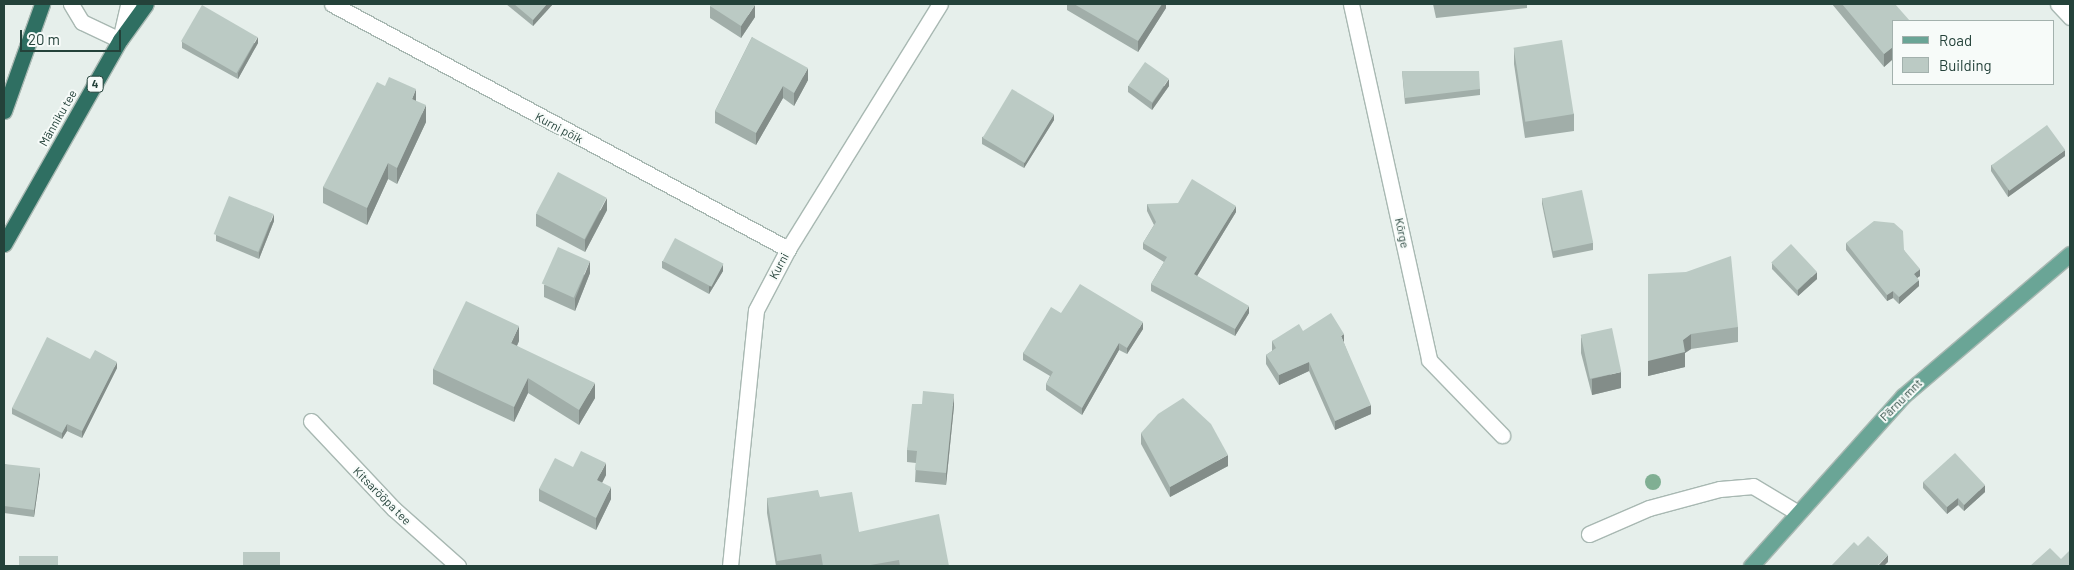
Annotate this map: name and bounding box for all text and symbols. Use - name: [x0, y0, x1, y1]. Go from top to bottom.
- scale bar: [22, 20, 124, 52]
- legend: [1892, 20, 2054, 85]
- text: 20 m: [28, 30, 60, 48]
- text: Road: [1939, 31, 1972, 49]
- text: Building: [1939, 56, 1992, 74]
- road number: 4: [86, 76, 104, 92]
- street label: Männiku tee: [36, 87, 80, 149]
- street label: Kurni põik: [533, 109, 585, 147]
- street label: Kõrge: [1392, 217, 1412, 249]
- street label: Kurni: [766, 250, 792, 282]
- street label: Pärnu mnt: [1877, 376, 1925, 424]
- street label: Kitsarööpa tee: [350, 464, 414, 528]

